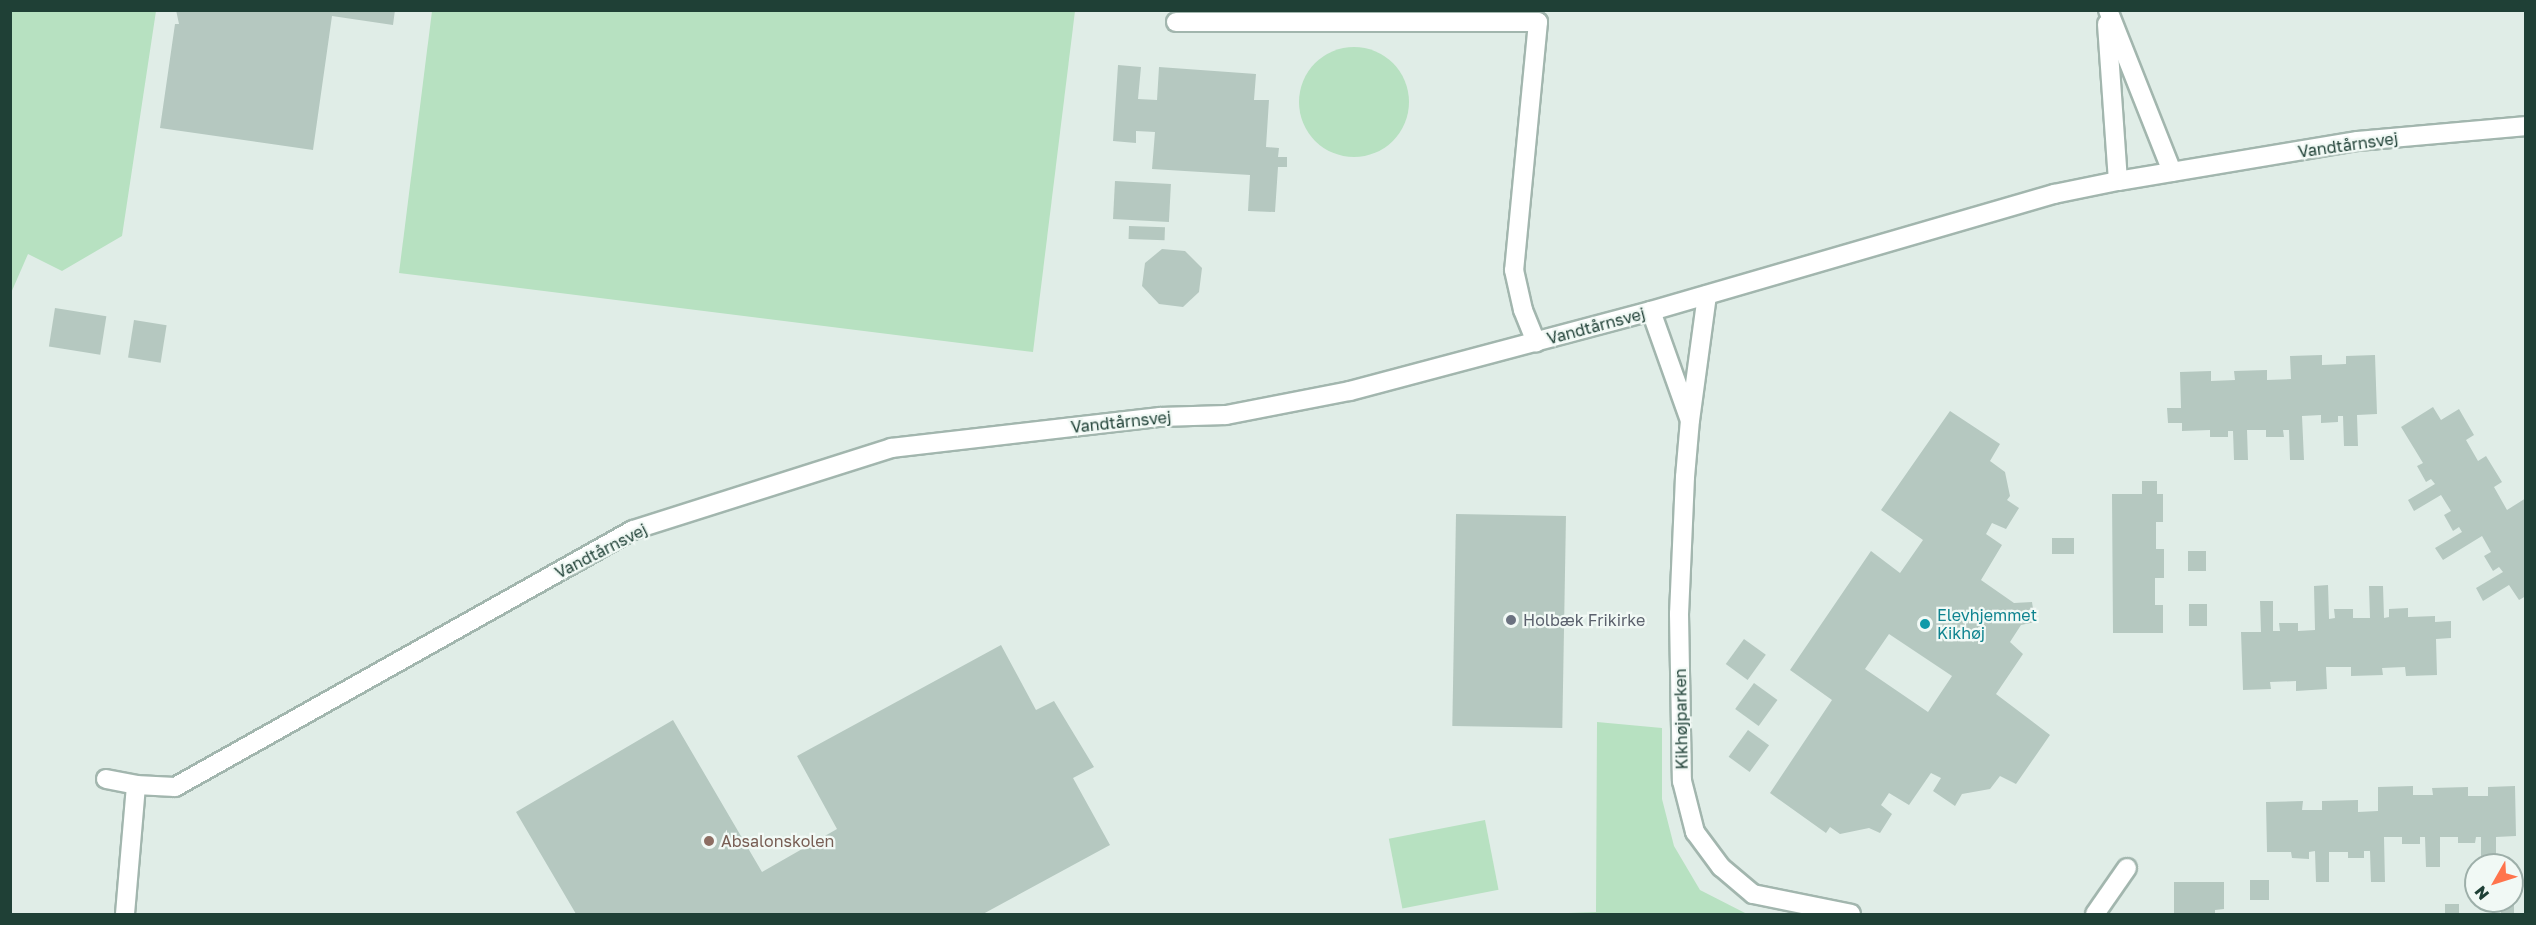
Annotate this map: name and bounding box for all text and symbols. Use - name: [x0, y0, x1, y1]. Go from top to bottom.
- street label: Vandtårnsvej: [2297, 128, 2399, 162]
- street label: Vandtårnsvej: [1545, 304, 1647, 348]
- street label: Vandtårnsvej: [1070, 407, 1172, 437]
- street label: Vandtårnsvej: [552, 520, 650, 582]
- place label: Elevhjemmet Kikhøj: [1937, 605, 2037, 643]
- place label: Holbæk Frikirke: [1523, 610, 1645, 630]
- marker: Holbæk Frikirke: [1504, 613, 1518, 627]
- marker: Elevhjemmet Kikhøj: [1918, 617, 1932, 631]
- street label: Kikhøjparken: [1671, 668, 1691, 770]
- place label: Absalonskolen: [721, 831, 834, 851]
- marker: Absalonskolen: [702, 834, 716, 848]
- north arrow: [2464, 853, 2524, 913]
- text: N: [2470, 882, 2493, 904]

